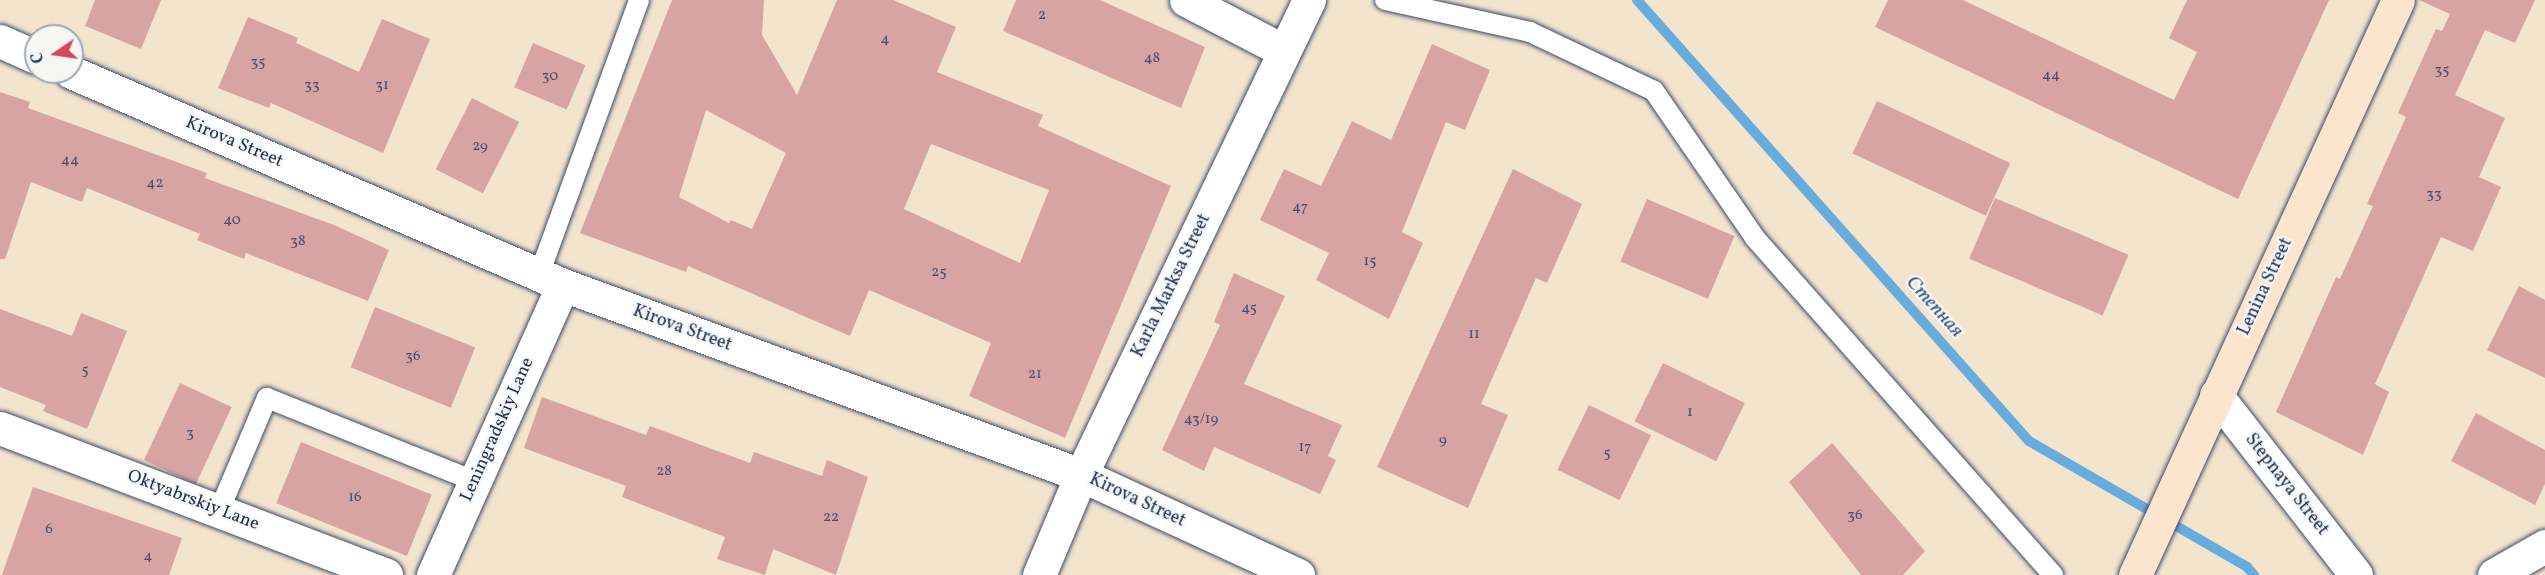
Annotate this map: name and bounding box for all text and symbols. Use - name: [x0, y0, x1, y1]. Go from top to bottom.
- house number: 2: [1038, 7, 1046, 25]
- north arrow: [24, 24, 84, 84]
- house number: 4: [881, 31, 889, 49]
- text: С: [27, 50, 50, 65]
- house number: 48: [1144, 50, 1160, 68]
- house number: 35: [251, 54, 265, 72]
- house number: 35: [2435, 62, 2449, 80]
- house number: 44: [2042, 67, 2060, 85]
- house number: 30: [542, 68, 558, 86]
- house number: 33: [304, 77, 320, 95]
- house number: 31: [375, 77, 389, 95]
- street label: Kirova Street: [182, 113, 286, 173]
- house number: 29: [472, 138, 488, 156]
- house number: 44: [61, 152, 79, 170]
- house number: 42: [146, 175, 164, 193]
- house number: 33: [2426, 186, 2442, 204]
- house number: 47: [1292, 199, 1308, 217]
- street label: Karla Marksa Street: [1128, 211, 1216, 361]
- house number: 40: [223, 212, 241, 230]
- house number: 38: [290, 233, 306, 251]
- street label: Lenina Street: [2234, 235, 2298, 339]
- house number: 15: [1363, 253, 1377, 271]
- house number: 25: [931, 264, 947, 282]
- water label: Степная: [1900, 271, 1968, 343]
- house number: 45: [1241, 300, 1257, 318]
- street label: Kirova Street: [630, 301, 734, 357]
- house number: 11: [1468, 326, 1480, 344]
- house number: 36: [405, 348, 421, 366]
- street label: Leningradskiy Lane: [456, 354, 540, 506]
- house number: 5: [81, 362, 89, 380]
- house number: 21: [1028, 366, 1042, 384]
- house number: 1: [1687, 404, 1693, 422]
- house number: 43/19: [1184, 411, 1218, 429]
- house number: 3: [186, 425, 194, 443]
- street label: Stepnaya Street: [2239, 430, 2333, 540]
- house number: 9: [1439, 432, 1447, 450]
- house number: 17: [1298, 439, 1312, 457]
- house number: 5: [1603, 445, 1611, 463]
- house number: 28: [656, 463, 672, 481]
- street label: Oktyabrskiy Lane: [124, 466, 262, 536]
- street label: Kirova Street: [1085, 469, 1189, 533]
- house number: 16: [348, 489, 362, 507]
- house number: 36: [1847, 507, 1863, 525]
- house number: 22: [823, 509, 839, 527]
- house number: 6: [45, 521, 53, 539]
- house number: 4: [144, 548, 152, 566]

